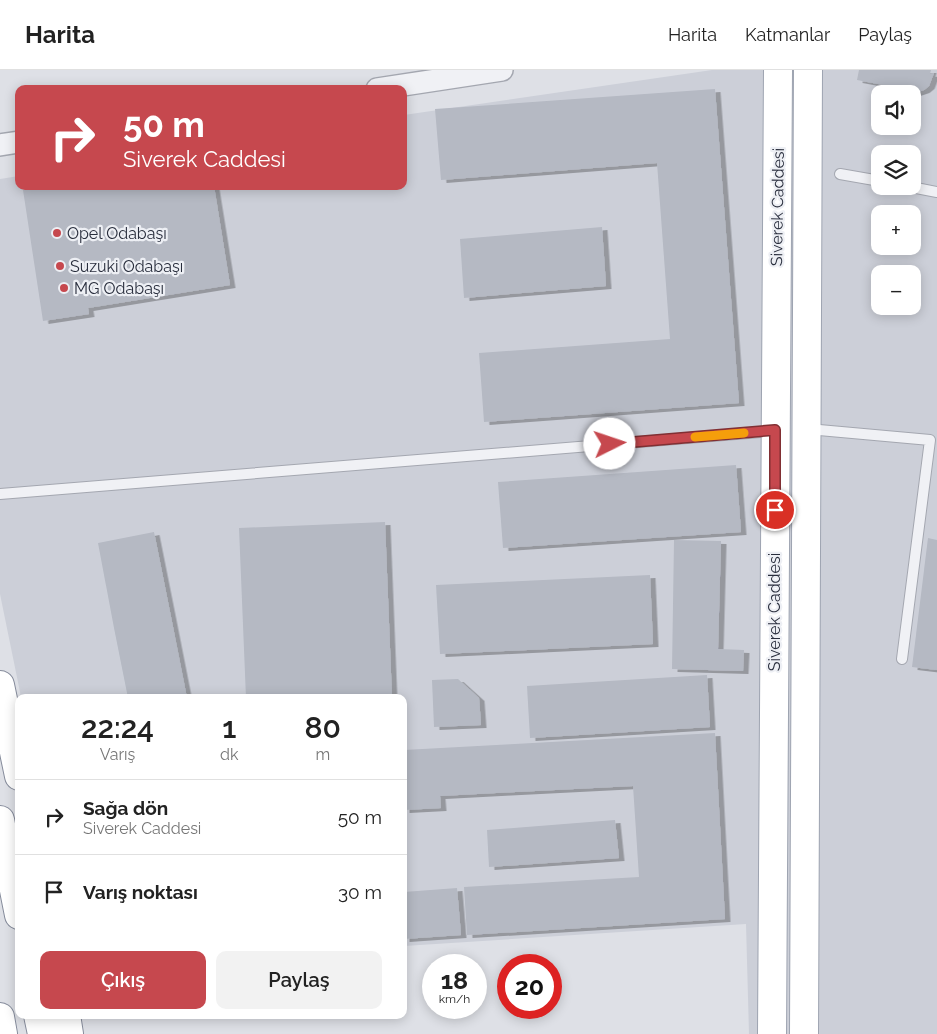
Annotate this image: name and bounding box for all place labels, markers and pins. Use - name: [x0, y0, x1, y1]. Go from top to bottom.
- place label: Opel Odabaşı: [67, 224, 167, 243]
- marker: Opel Odabaşı: [51, 227, 63, 239]
- place label: Suzuki Odabaşı: [70, 257, 183, 276]
- marker: Suzuki Odabaşı: [54, 260, 66, 272]
- place label: MG Odabaşı: [74, 279, 164, 298]
- marker: MG Odabaşı: [58, 282, 70, 294]
- pin: [754, 489, 796, 531]

